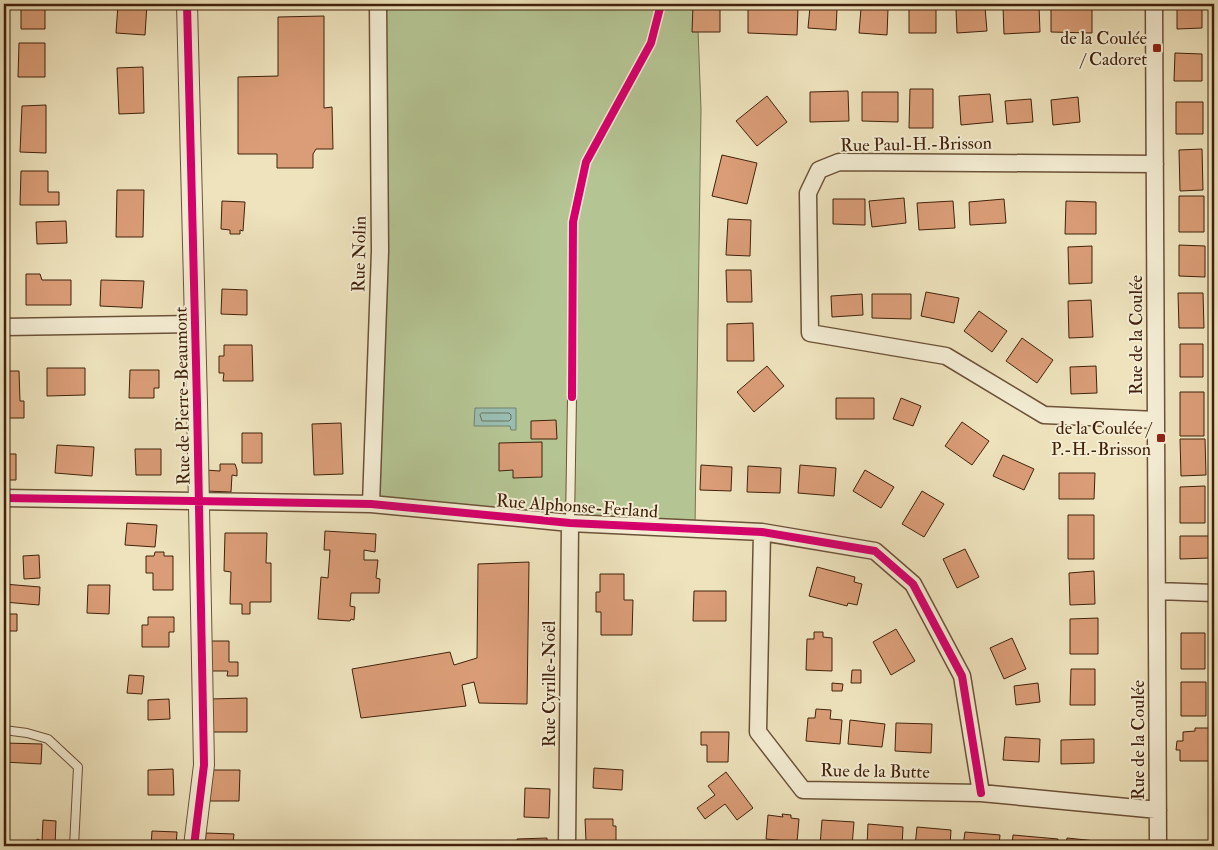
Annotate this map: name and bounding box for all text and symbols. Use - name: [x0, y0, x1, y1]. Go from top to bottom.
- place label: de la Coulée / Cadoret: [1060, 27, 1147, 71]
- marker: de la Coulée / Cadoret: [1151, 42, 1163, 54]
- street label: Rue Paul-H.-Brisson: [840, 132, 992, 157]
- street label: Rue Nolin: [347, 216, 372, 292]
- street label: Rue de la Coulée: [1125, 274, 1148, 395]
- street label: Rue de Pierre-Beaumont: [169, 307, 196, 485]
- place label: de la Coulée / P.-H.-Brisson: [1051, 417, 1153, 461]
- marker: de la Coulée / P.-H.-Brisson: [1155, 432, 1167, 444]
- street label: Rue Alphonse-Ferland: [495, 489, 659, 524]
- street label: Rue Cyrille-Noël: [538, 620, 561, 747]
- street label: Rue de la Coulée: [1127, 679, 1150, 800]
- street label: Rue de la Butte: [820, 759, 930, 784]

